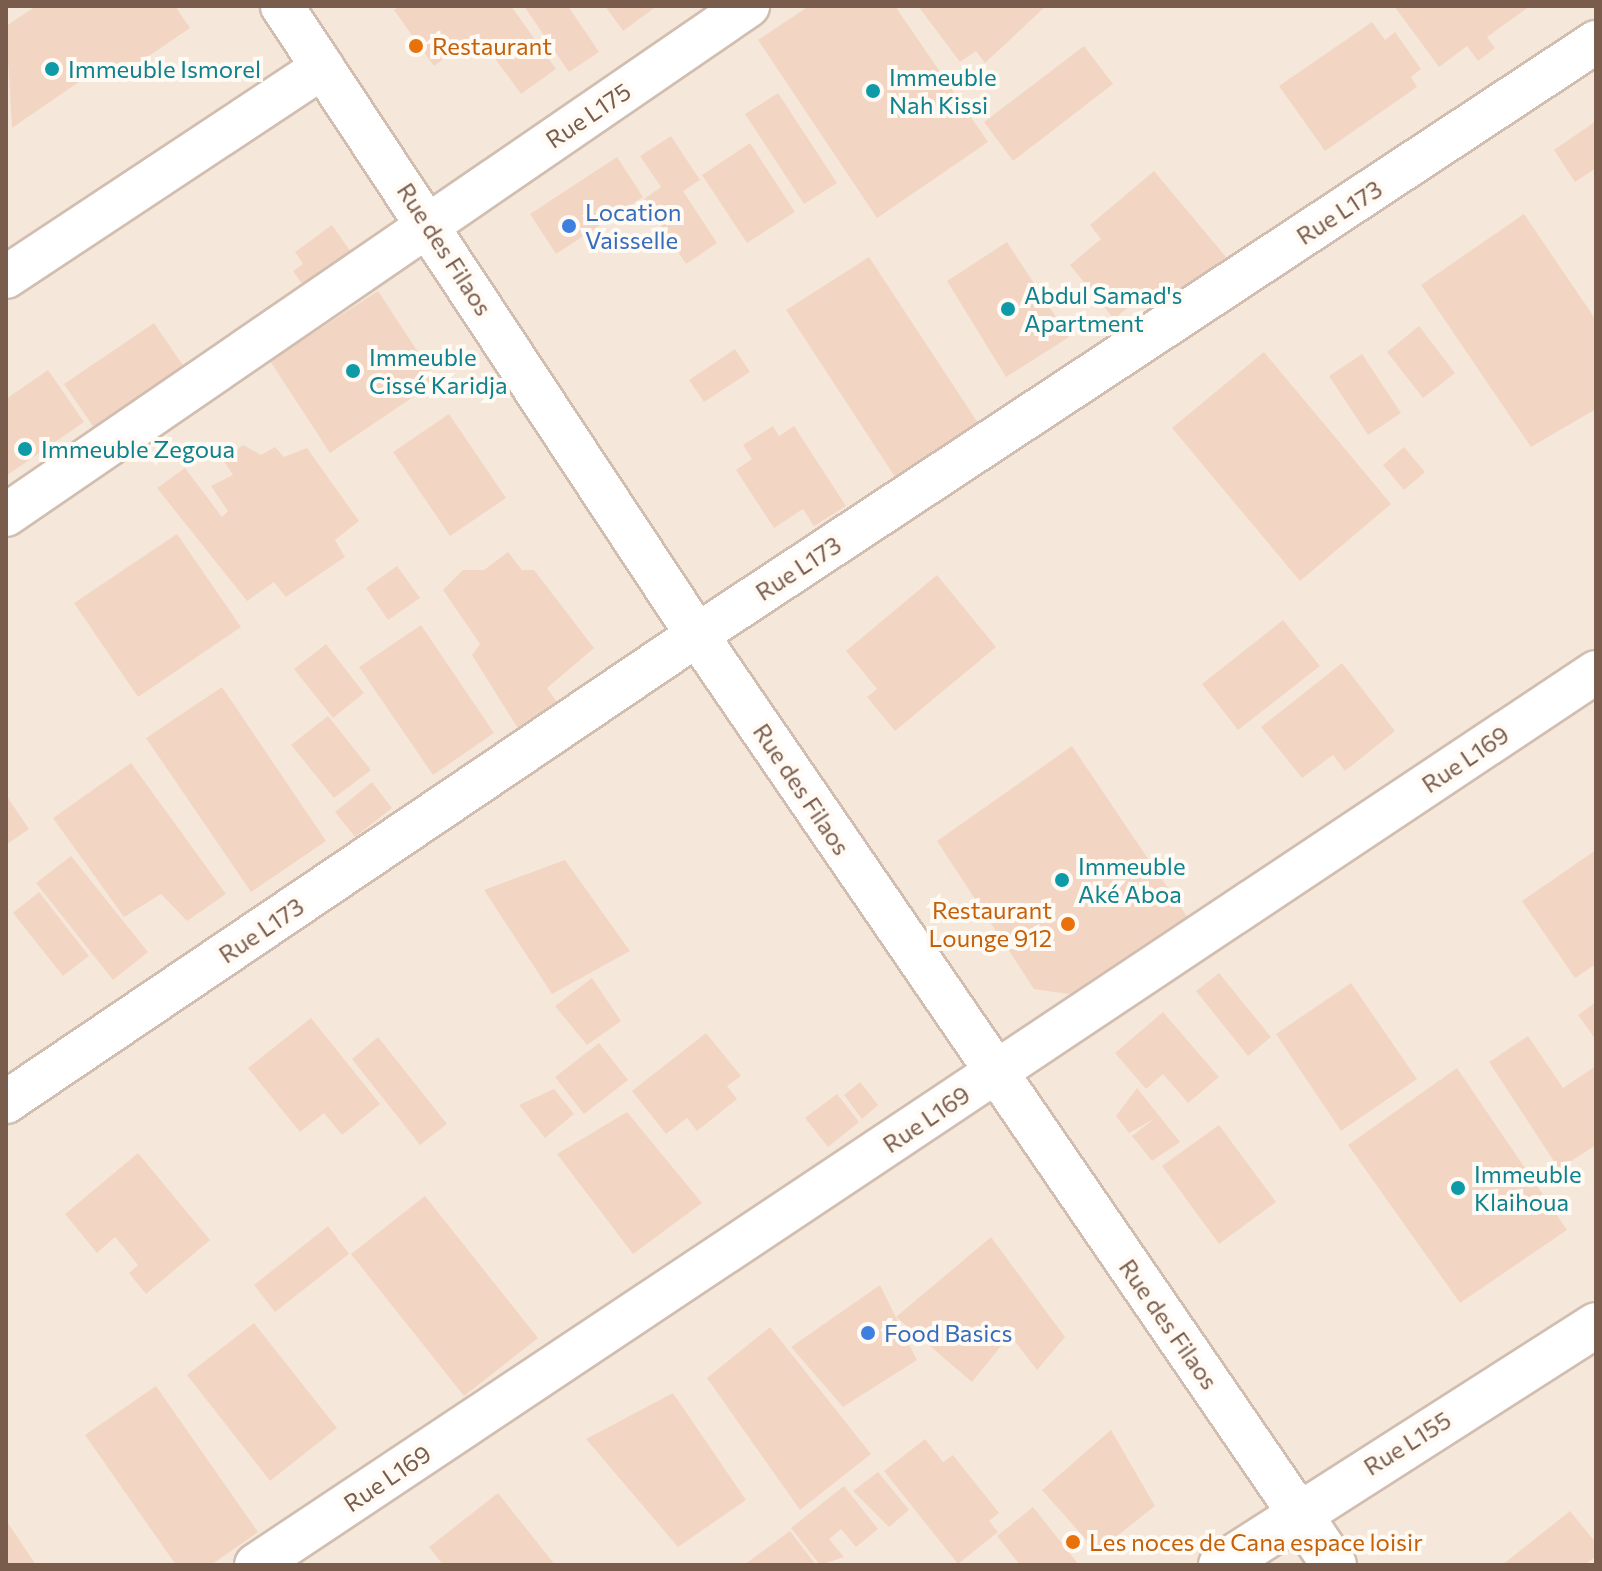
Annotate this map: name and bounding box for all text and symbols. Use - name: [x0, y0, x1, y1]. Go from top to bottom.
- place label: Restaurant: [432, 32, 552, 60]
- marker: Restaurant: [407, 37, 425, 55]
- place label: Immeuble Ismorel: [68, 55, 261, 83]
- marker: Immeuble Ismorel: [43, 60, 61, 78]
- place label: Immeuble Nah Kissi: [889, 63, 997, 119]
- street label: Rue L175: [540, 76, 636, 154]
- marker: Immeuble Nah Kissi: [864, 82, 882, 100]
- street label: Rue L173: [1291, 174, 1387, 250]
- street label: Rue des Filaos: [391, 177, 499, 321]
- place label: Location Vaisselle: [585, 198, 682, 254]
- marker: Location Vaisselle: [560, 217, 578, 235]
- place label: Abdul Samad's Apartment: [1024, 281, 1182, 337]
- marker: Abdul Samad's Apartment: [999, 300, 1017, 318]
- place label: Immeuble Cissé Karidja: [369, 343, 508, 399]
- marker: Immeuble Cissé Karidja: [344, 362, 362, 380]
- place label: Immeuble Zegoua: [41, 435, 235, 463]
- marker: Immeuble Zegoua: [16, 440, 34, 458]
- street label: Rue L173: [750, 530, 846, 606]
- street label: Rue des Filaos: [747, 718, 857, 860]
- street label: Rue L169: [1416, 720, 1514, 798]
- place label: Immeuble Aké Aboa: [1078, 852, 1186, 908]
- marker: Immeuble Aké Aboa: [1053, 871, 1071, 889]
- street label: Rue L173: [213, 891, 309, 969]
- place label: Restaurant Lounge 912: [929, 896, 1052, 952]
- marker: Restaurant Lounge 912: [1059, 915, 1077, 933]
- street label: Rue L169: [877, 1080, 975, 1158]
- place label: Immeuble Klaihoua: [1474, 1160, 1582, 1216]
- marker: Immeuble Klaihoua: [1449, 1179, 1467, 1197]
- street label: Rue des Filaos: [1114, 1253, 1224, 1395]
- place label: Food Basics: [884, 1319, 1012, 1347]
- marker: Food Basics: [859, 1324, 877, 1342]
- street label: Rue L155: [1358, 1405, 1456, 1481]
- street label: Rue L169: [338, 1439, 436, 1517]
- place label: Les noces de Cana espace loisir: [1089, 1528, 1423, 1556]
- marker: Les noces de Cana espace loisir: [1064, 1533, 1082, 1551]

